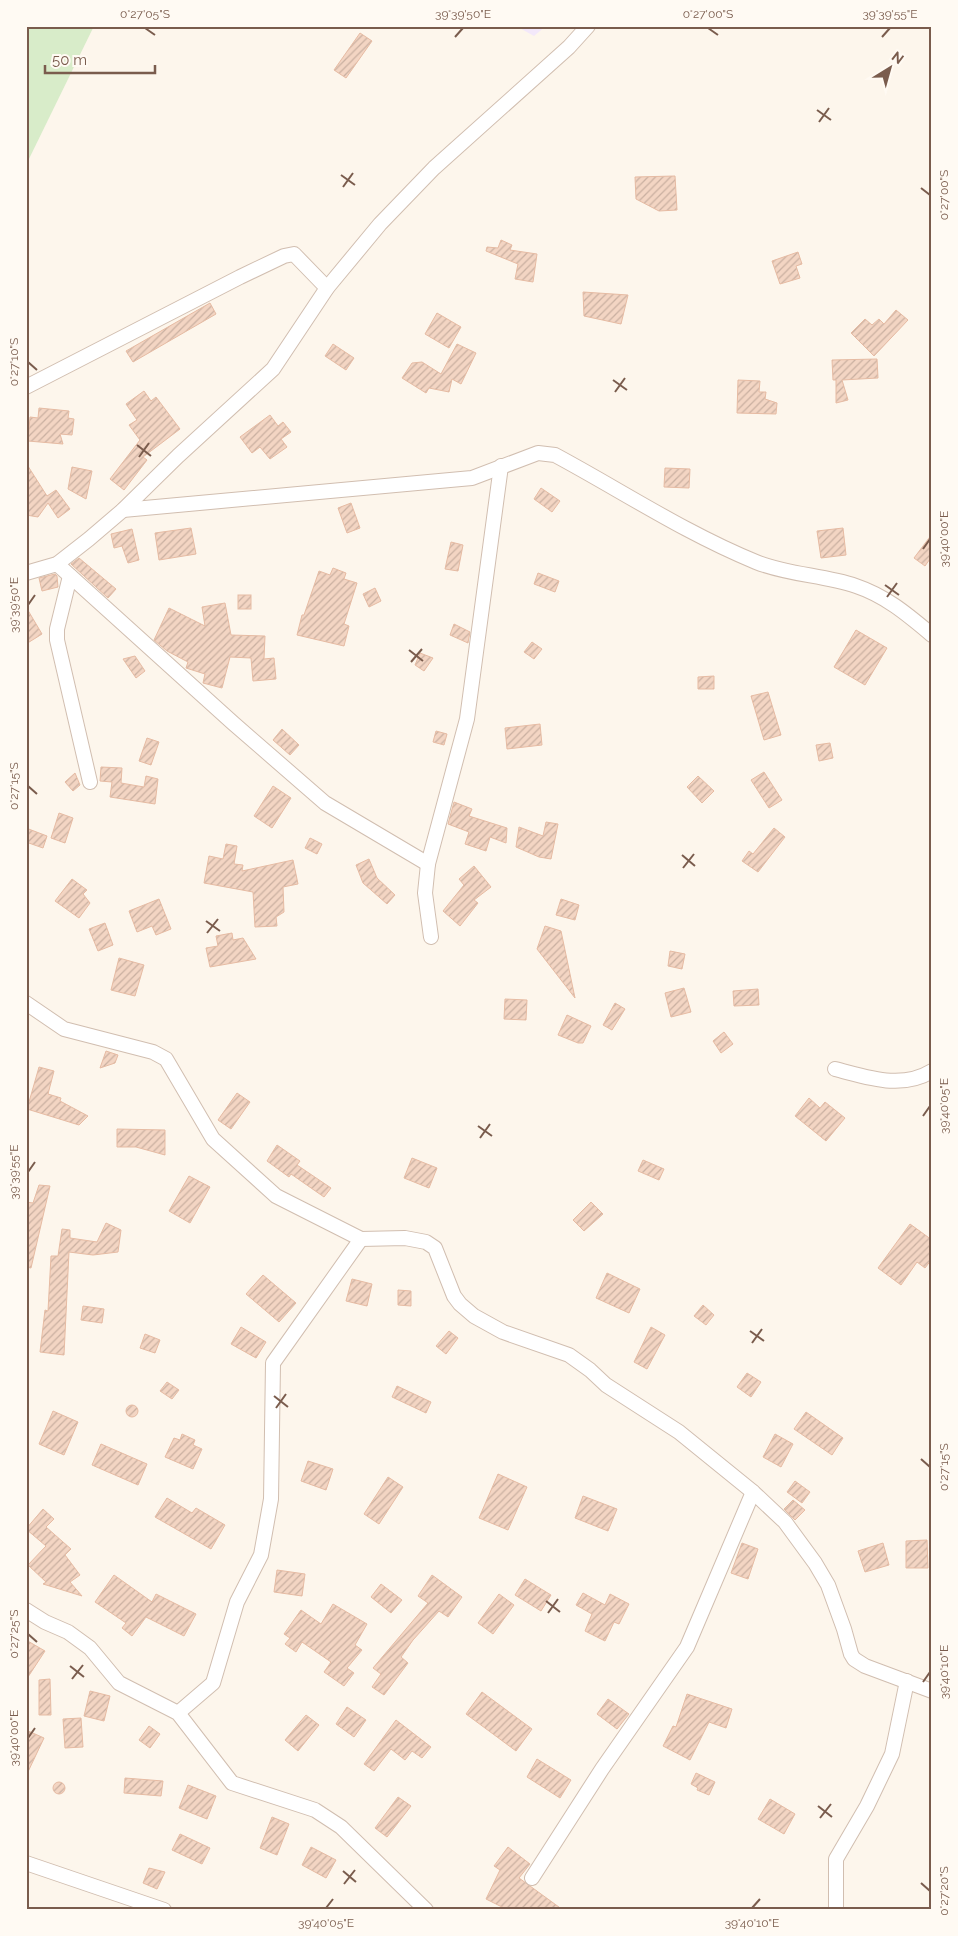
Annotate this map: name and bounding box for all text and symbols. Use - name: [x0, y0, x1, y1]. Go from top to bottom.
- text: 0°27'05"S: [120, 7, 170, 21]
- text: 39°39'50"E: [435, 7, 491, 21]
- text: 0°27'00"S: [683, 7, 733, 21]
- text: 39°39'55"E: [862, 7, 918, 21]
- scale bar: [45, 42, 155, 74]
- north arrow: [866, 42, 916, 92]
- text: N: [889, 48, 907, 67]
- text: 50 m: [52, 51, 87, 69]
- text: 0°27'00"S: [937, 170, 951, 220]
- text: 0°27'10"S: [7, 338, 21, 386]
- text: 39°40'00"E: [937, 511, 951, 567]
- text: 39°39'50"E: [7, 577, 21, 633]
- text: 0°27'15"S: [7, 762, 21, 810]
- text: 39°40'05"E: [937, 1078, 951, 1134]
- text: 39°39'55"E: [7, 1144, 21, 1200]
- text: 0°27'15"S: [937, 1443, 951, 1491]
- text: 0°27'25"S: [7, 1610, 21, 1658]
- text: 39°40'10"E: [937, 1645, 951, 1699]
- text: 39°40'00"E: [7, 1710, 21, 1766]
- text: 0°27'20"S: [937, 1866, 951, 1916]
- text: 39°40'05"E: [298, 1916, 354, 1930]
- text: 39°40'10"E: [725, 1916, 779, 1930]

